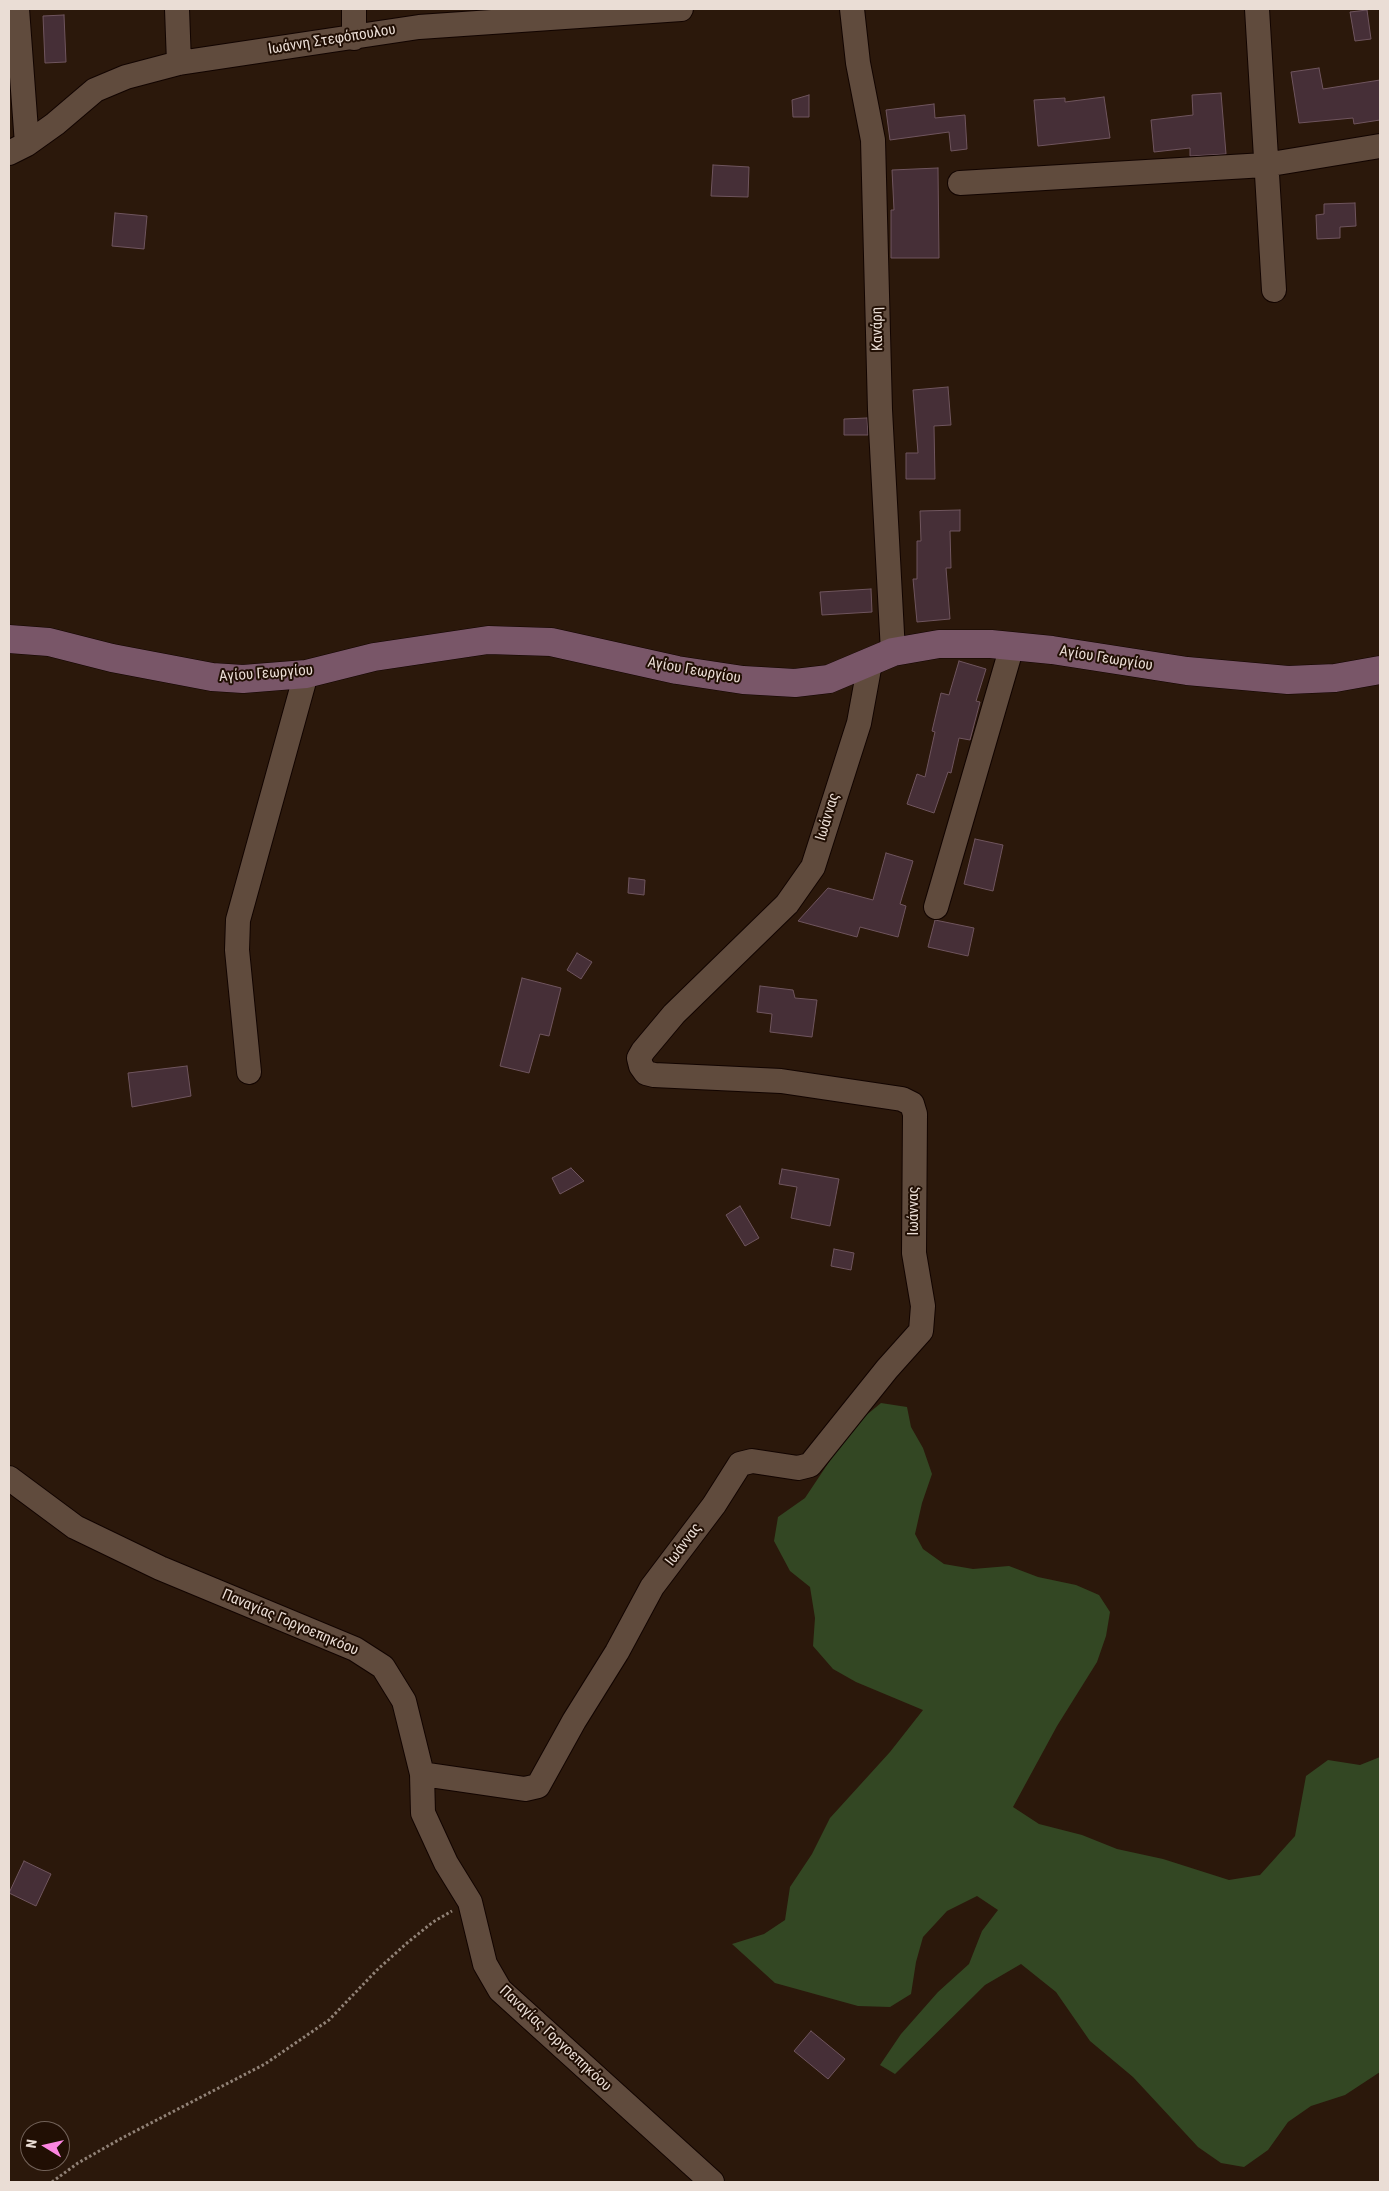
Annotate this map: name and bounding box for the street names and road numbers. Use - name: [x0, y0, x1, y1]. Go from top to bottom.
- street label: Ιωάννη Στεφόπουλου: [267, 21, 397, 59]
- street label: Κανάρη: [869, 307, 887, 351]
- street label: Αγίου Γεωργίου: [1058, 643, 1154, 675]
- street label: Αγίου Γεωργίου: [646, 654, 742, 688]
- street label: Αγίου Γεωργίου: [218, 662, 314, 686]
- street label: Ιωάννας: [812, 791, 844, 843]
- street label: Ιωάννας: [905, 1186, 923, 1236]
- street label: Ιωάννας: [662, 1520, 706, 1570]
- street label: Παναγίας Γοργοεπηκόου: [219, 1586, 361, 1660]
- street label: Παναγίας Γοργοεπηκόου: [495, 1982, 615, 2096]

